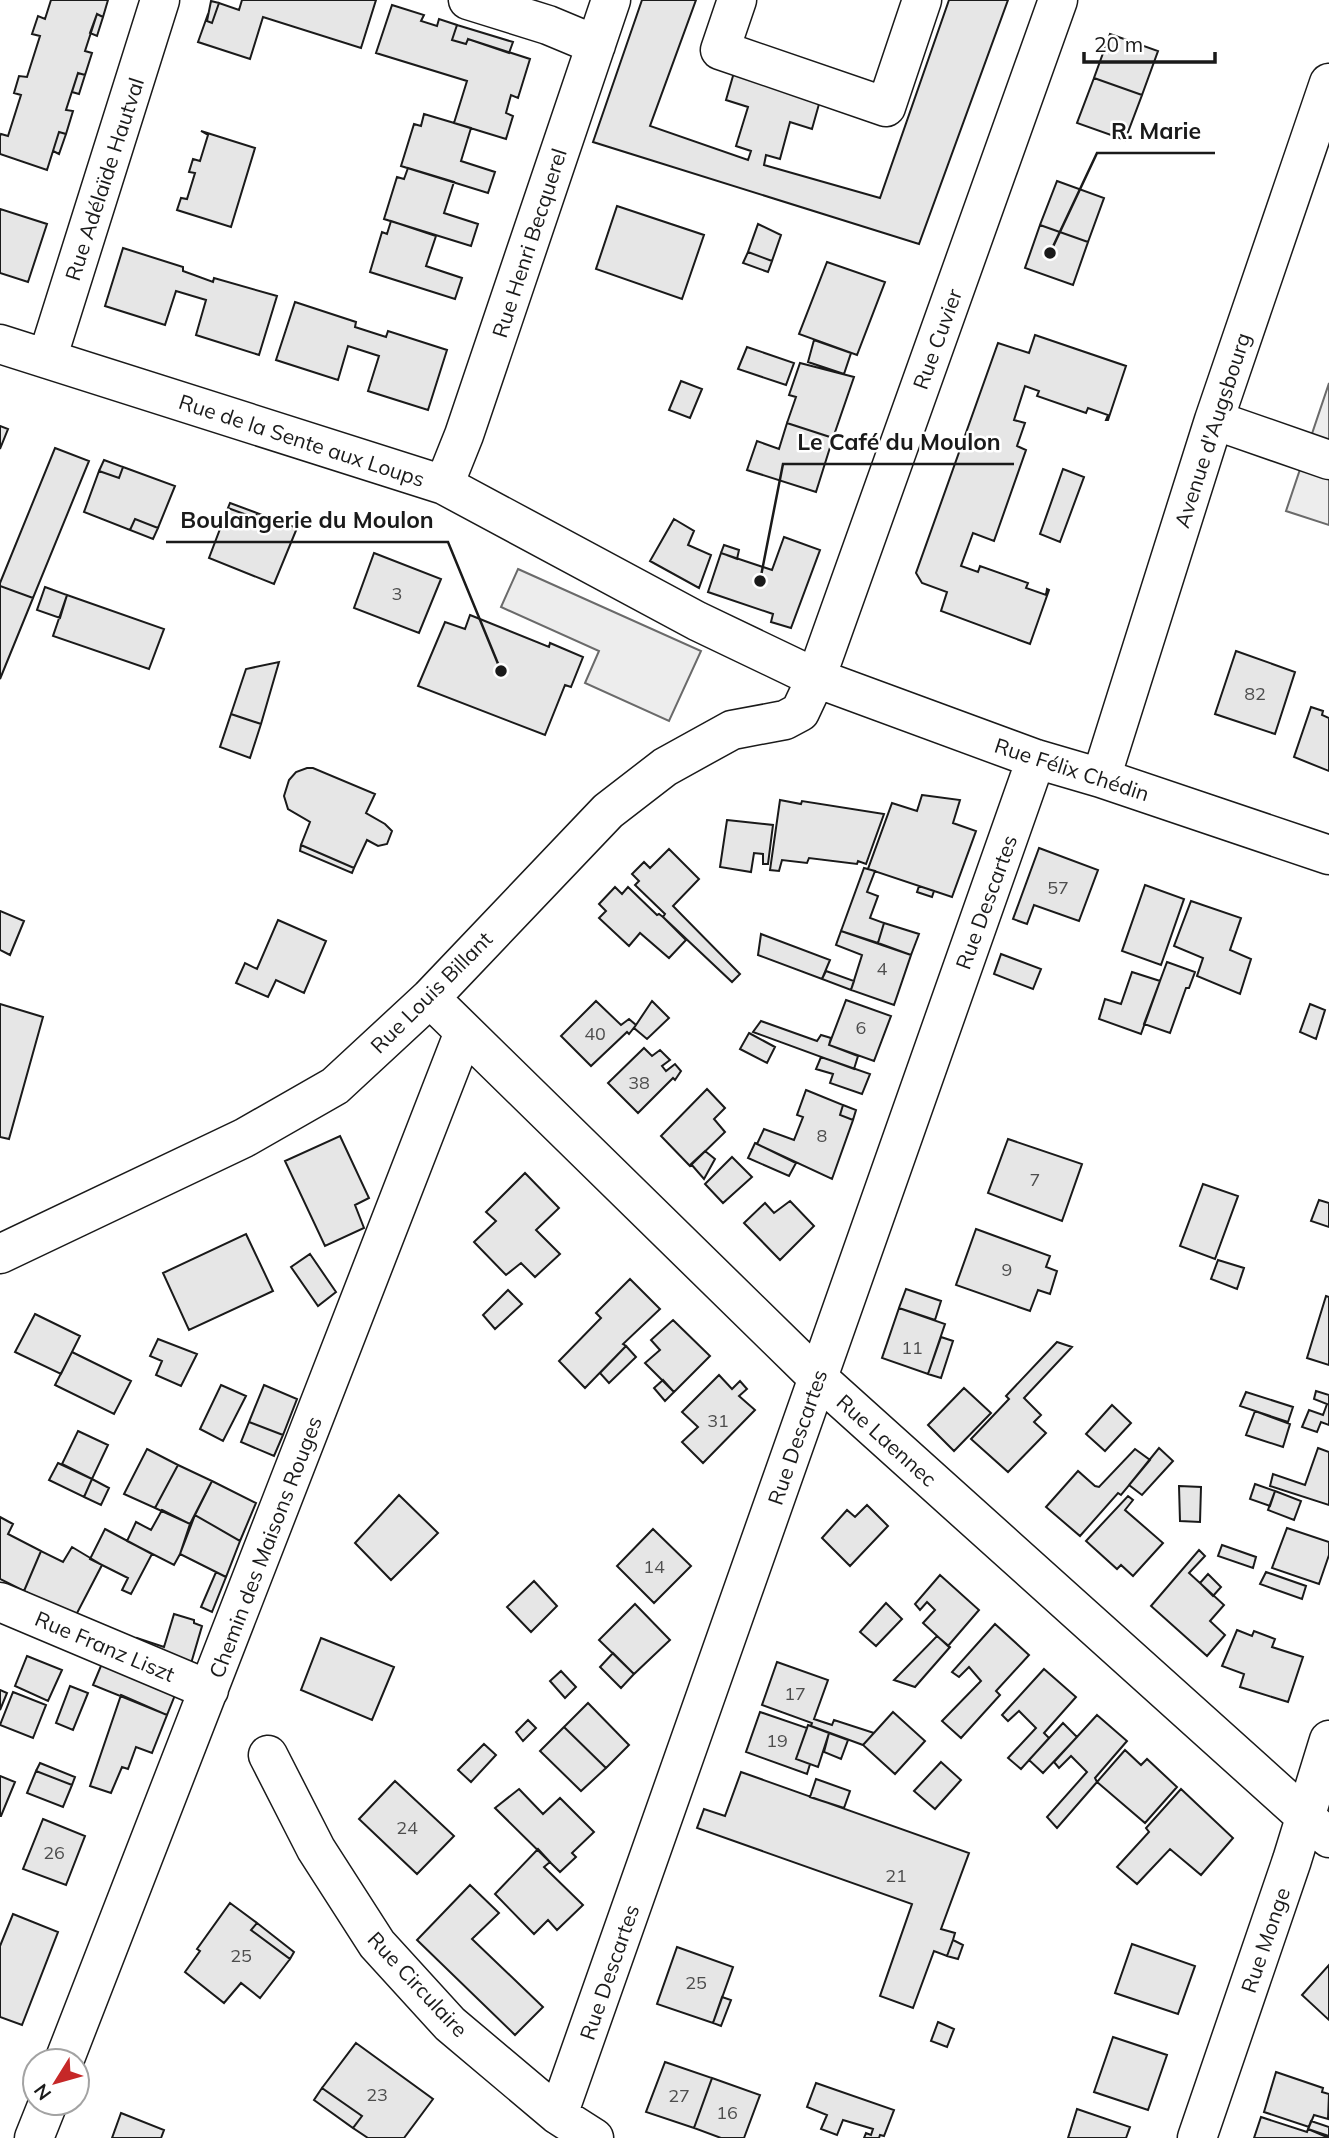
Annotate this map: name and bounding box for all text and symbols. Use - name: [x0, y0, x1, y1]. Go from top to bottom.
- scale bar: [1084, 21, 1215, 65]
- text: 20 m: [1094, 31, 1143, 57]
- street label: Rue Adélaïde Hautval: [59, 74, 149, 284]
- callout: R. Marie: [1097, 109, 1215, 153]
- text: R. Marie: [1111, 116, 1201, 145]
- street label: Rue Henri Becquerel: [486, 145, 572, 341]
- street label: Rue Cuvier: [907, 285, 967, 393]
- street label: Avenue d'Augsbourg: [1168, 329, 1256, 531]
- street label: Rue de la Sente aux Loups: [176, 388, 428, 492]
- callout: Le Café du Moulon: [783, 420, 1014, 464]
- text: Le Café du Moulon: [797, 427, 1001, 456]
- callout: Boulangerie du Moulon: [166, 498, 448, 542]
- text: Boulangerie du Moulon: [180, 505, 434, 534]
- house number: 3: [392, 582, 402, 605]
- house number: 82: [1244, 682, 1266, 705]
- street label: Rue Félix Chédin: [991, 732, 1153, 806]
- street label: Rue Descartes: [950, 831, 1022, 973]
- house number: 57: [1047, 876, 1069, 899]
- street label: Rue Louis Billant: [365, 926, 497, 1058]
- house number: 4: [877, 957, 888, 980]
- house number: 6: [856, 1016, 866, 1039]
- house number: 40: [584, 1022, 606, 1045]
- house number: 38: [628, 1071, 650, 1094]
- house number: 8: [817, 1124, 827, 1147]
- house number: 7: [1030, 1168, 1040, 1191]
- house number: 9: [1002, 1258, 1012, 1281]
- house number: 11: [901, 1336, 923, 1359]
- street label: Rue Descartes: [762, 1366, 832, 1508]
- street label: Rue Laennec: [832, 1388, 942, 1492]
- house number: 31: [707, 1409, 729, 1432]
- street label: Chemin des Maisons Rouges: [203, 1412, 327, 1682]
- house number: 14: [643, 1555, 665, 1578]
- street label: Rue Franz Liszt: [31, 1605, 179, 1687]
- house number: 17: [784, 1682, 806, 1705]
- house number: 19: [766, 1729, 788, 1752]
- house number: 24: [396, 1816, 418, 1839]
- house number: 26: [43, 1841, 65, 1864]
- house number: 21: [885, 1864, 907, 1887]
- street label: Rue Monge: [1235, 1884, 1295, 1996]
- street label: Rue Descartes: [574, 1901, 644, 2043]
- street label: Rue Circulaire: [363, 1926, 473, 2042]
- house number: 25: [230, 1944, 252, 1967]
- house number: 25: [685, 1971, 707, 1994]
- north arrow: [21, 2047, 91, 2117]
- text: N: [29, 2079, 56, 2105]
- house number: 23: [366, 2083, 388, 2106]
- house number: 27: [668, 2084, 690, 2107]
- house number: 16: [716, 2101, 738, 2124]

